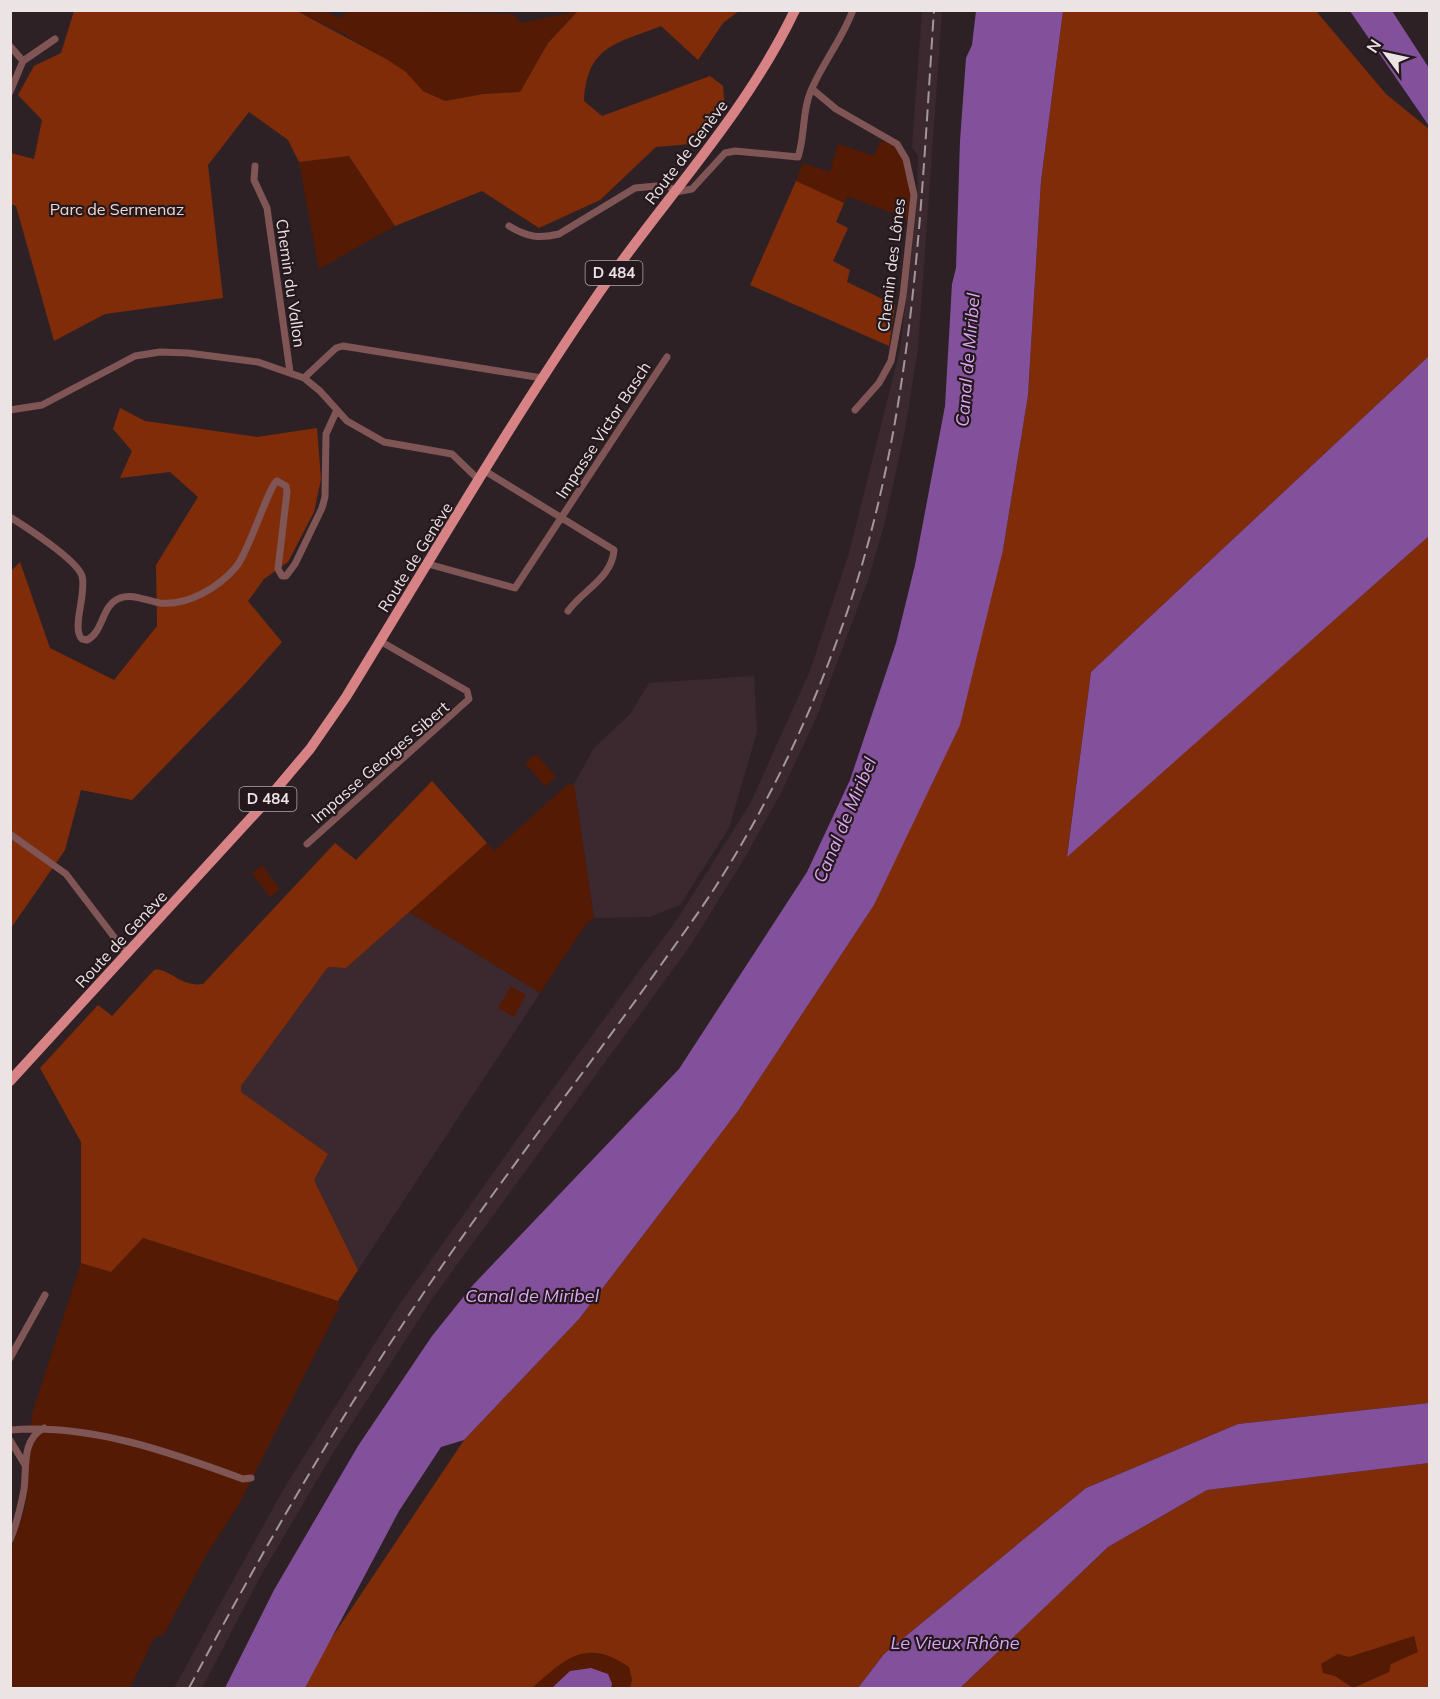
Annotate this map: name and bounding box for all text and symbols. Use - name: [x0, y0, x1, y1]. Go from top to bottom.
- north arrow: [1356, 24, 1416, 84]
- text: N: [1362, 35, 1385, 56]
- street label: Route de Genève: [640, 96, 732, 208]
- street label: Chemin des Lônes: [873, 197, 909, 333]
- park label: Parc de Sermenaz: [50, 199, 184, 219]
- street label: Chemin du Vallon: [272, 218, 310, 348]
- road number: D 484: [586, 261, 642, 285]
- water label: Canal de Miribel: [950, 292, 985, 428]
- street label: Impasse Victor Basch: [551, 358, 655, 502]
- street label: Route de Genève: [373, 498, 457, 616]
- street label: Impasse Georges Sibert: [307, 697, 453, 827]
- water label: Canal de Miribel: [808, 753, 882, 886]
- road number: D 484: [240, 787, 296, 811]
- street label: Route de Genève: [71, 886, 171, 992]
- water label: Canal de Miribel: [465, 1284, 600, 1307]
- water label: Le Vieux Rhône: [890, 1631, 1020, 1654]

